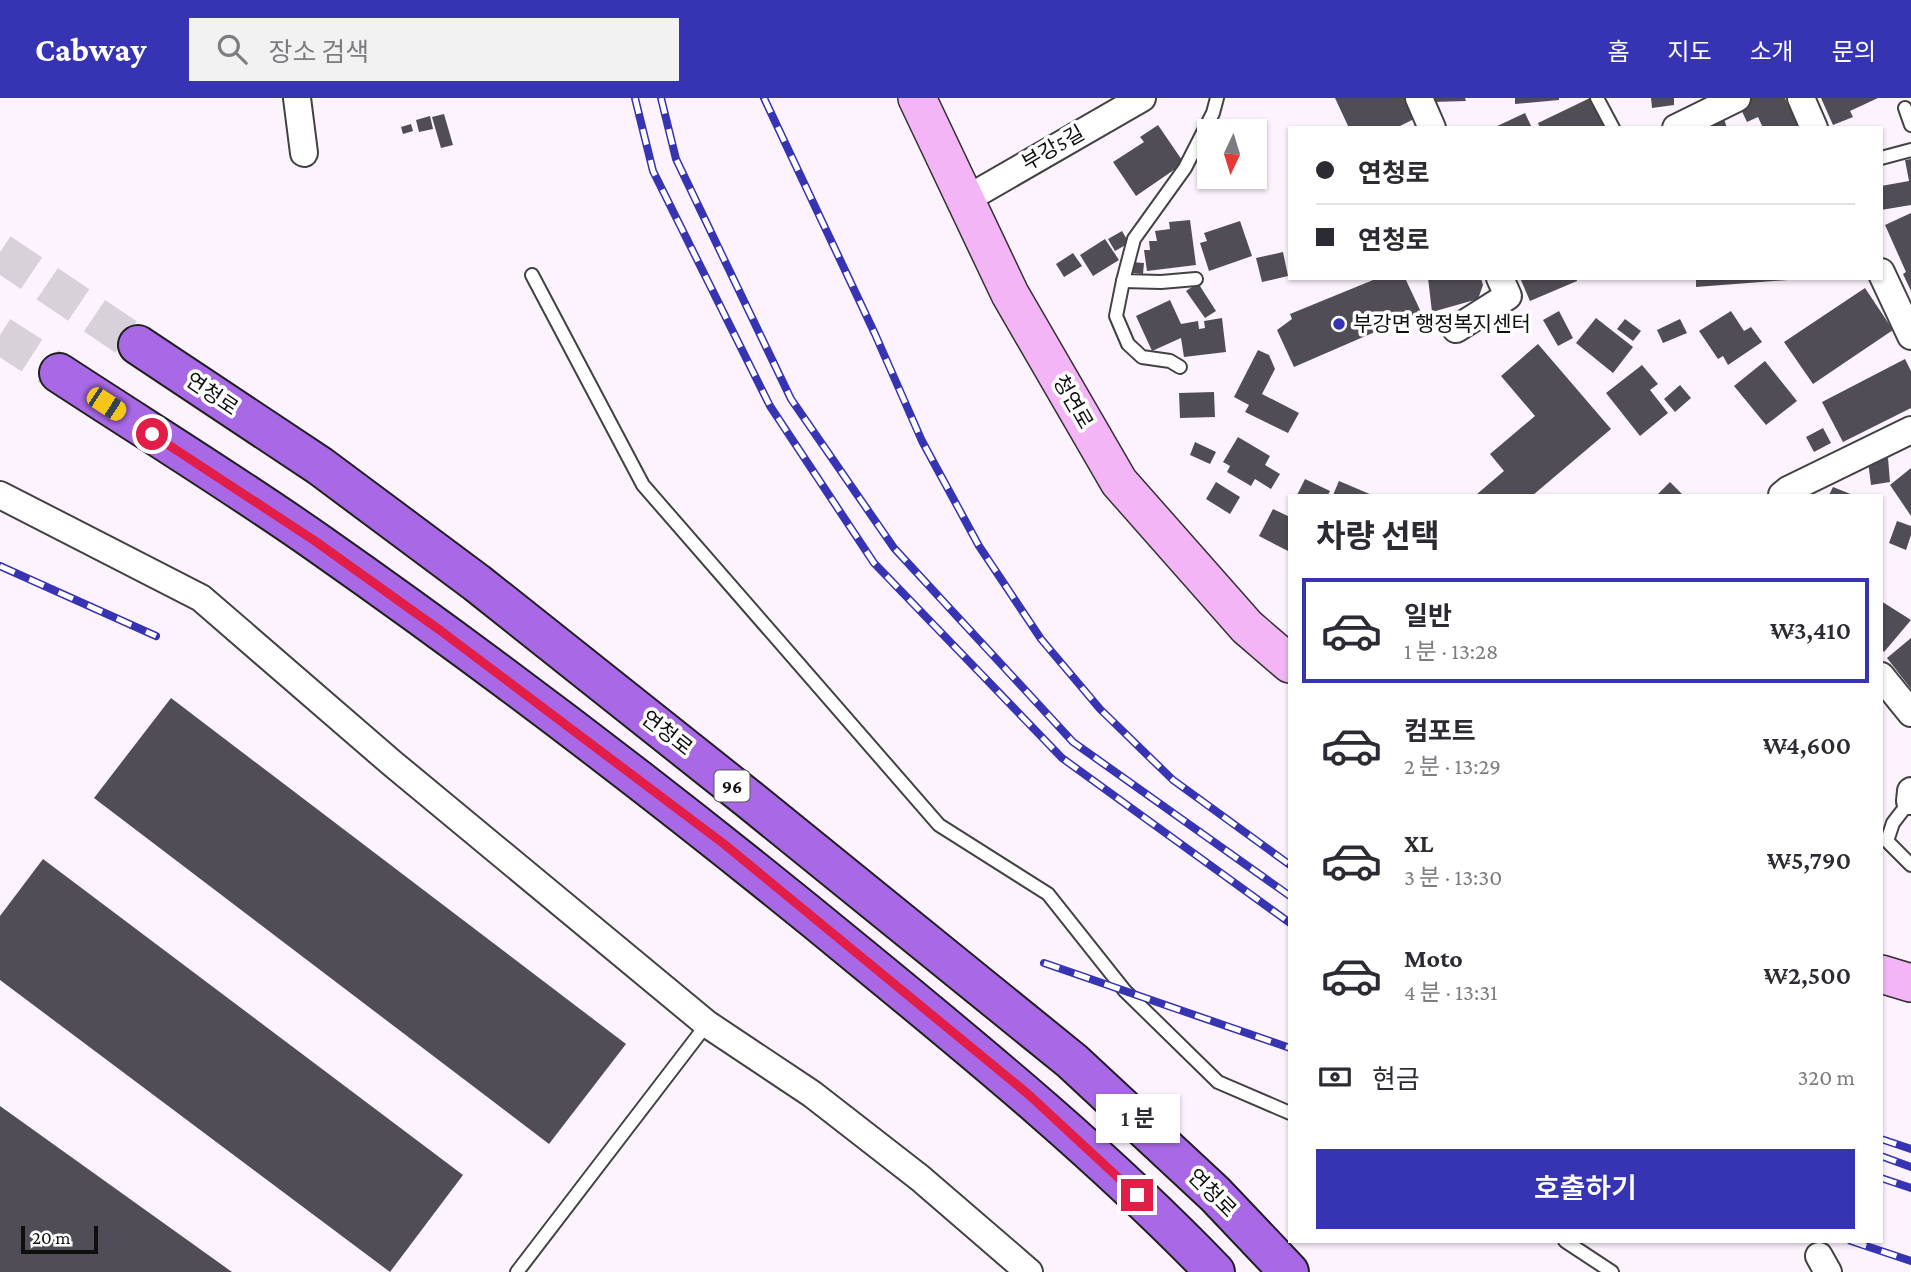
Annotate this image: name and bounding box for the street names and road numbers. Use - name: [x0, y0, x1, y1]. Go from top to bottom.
- street label: 부강5길: [1018, 121, 1088, 175]
- street label: 연청로: [181, 368, 243, 420]
- street label: 청연로: [1048, 371, 1098, 433]
- street label: 연청로: [637, 706, 697, 760]
- road number: 96: [714, 771, 750, 802]
- street label: 연청로: [1183, 1164, 1241, 1222]

